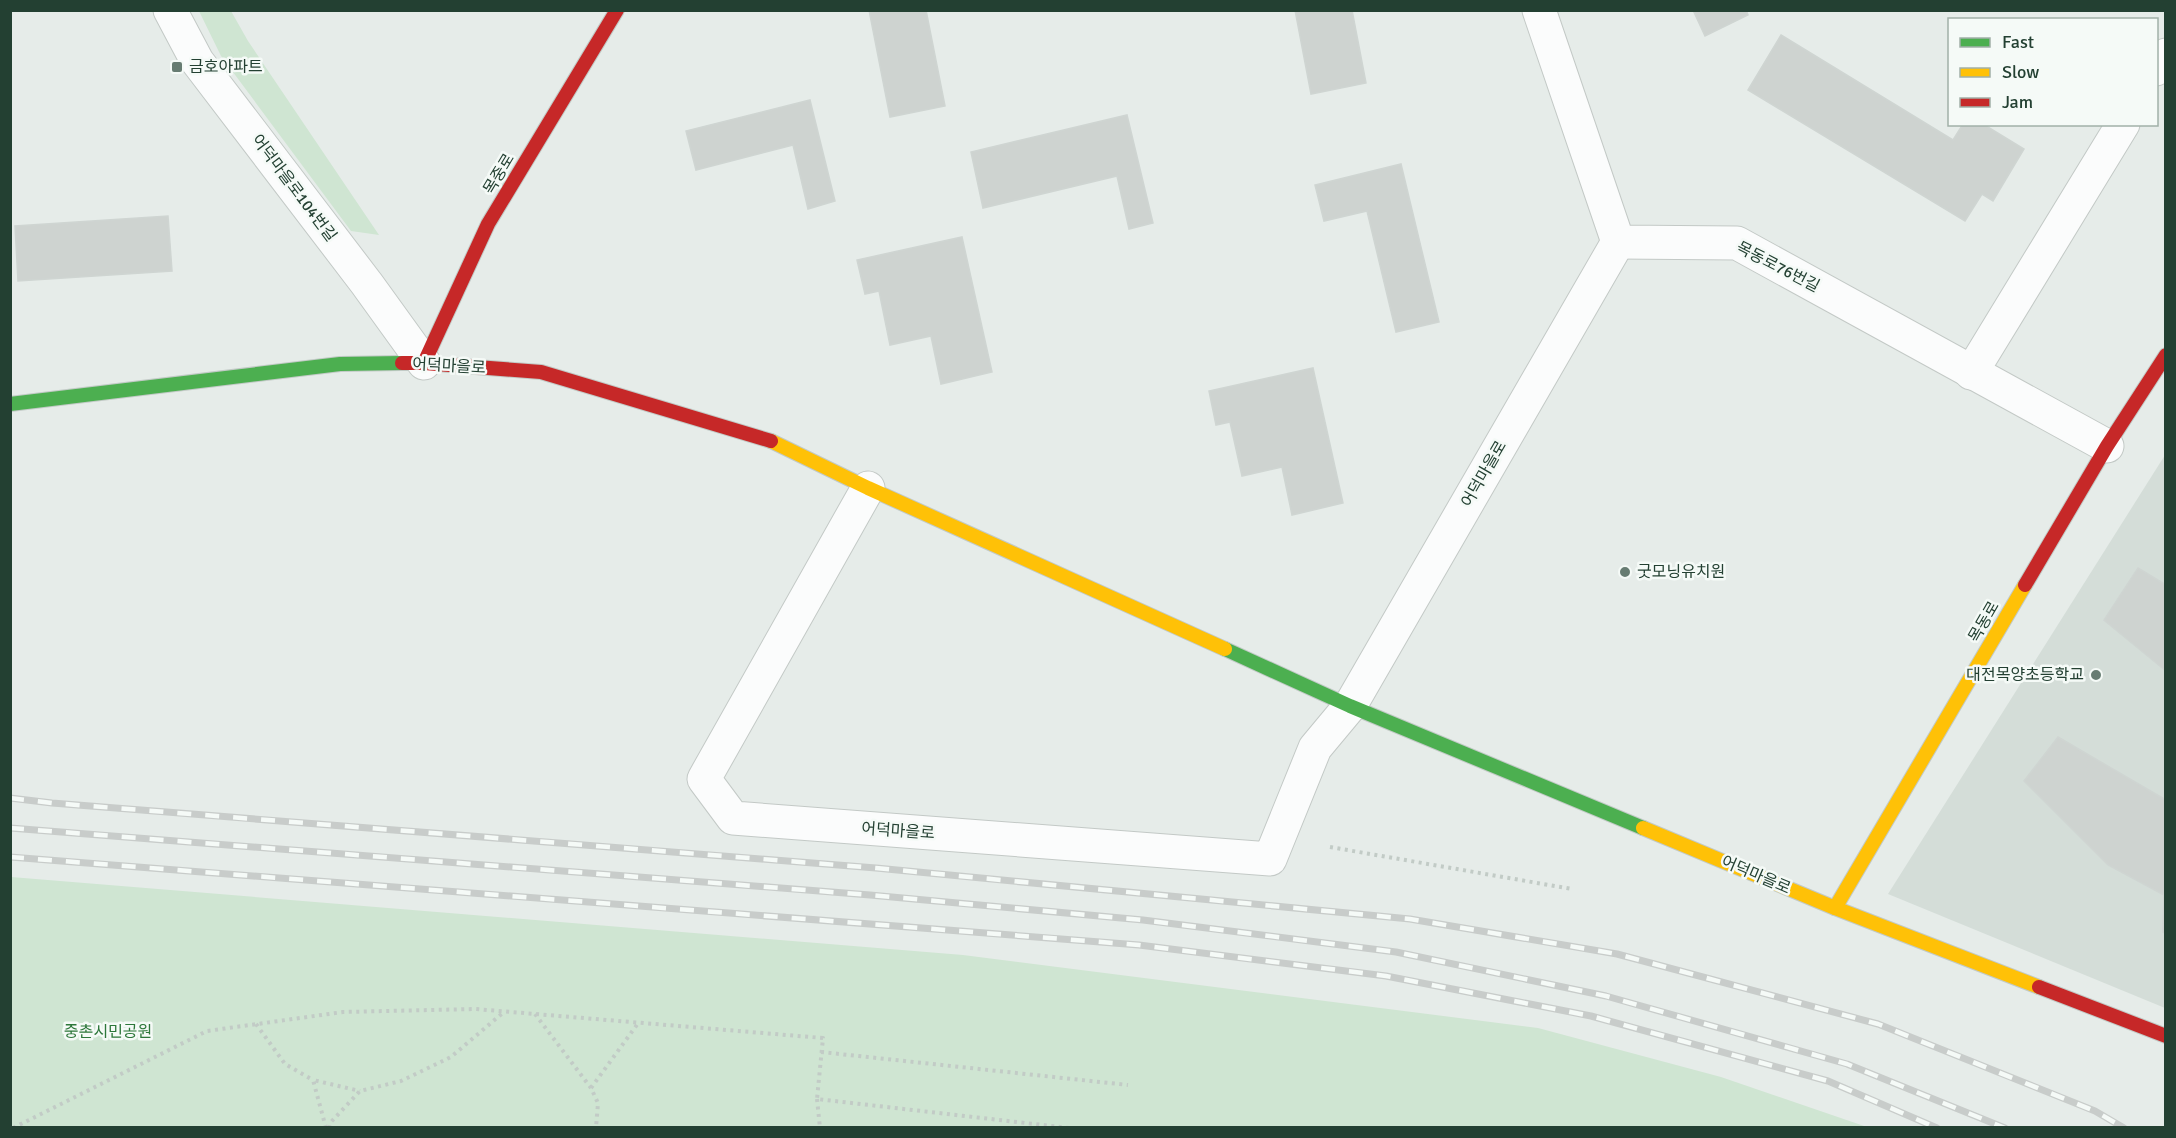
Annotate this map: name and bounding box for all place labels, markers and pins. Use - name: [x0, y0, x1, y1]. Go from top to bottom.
- place label: 금호아파트: [189, 57, 263, 77]
- marker: 금호아파트: [170, 60, 184, 74]
- place label: 굿모닝유치원: [1637, 562, 1725, 582]
- marker: 굿모닝유치원: [1618, 565, 1632, 579]
- place label: 대전목양초등학교: [1966, 665, 2084, 685]
- marker: 대전목양초등학교: [2089, 668, 2103, 682]

